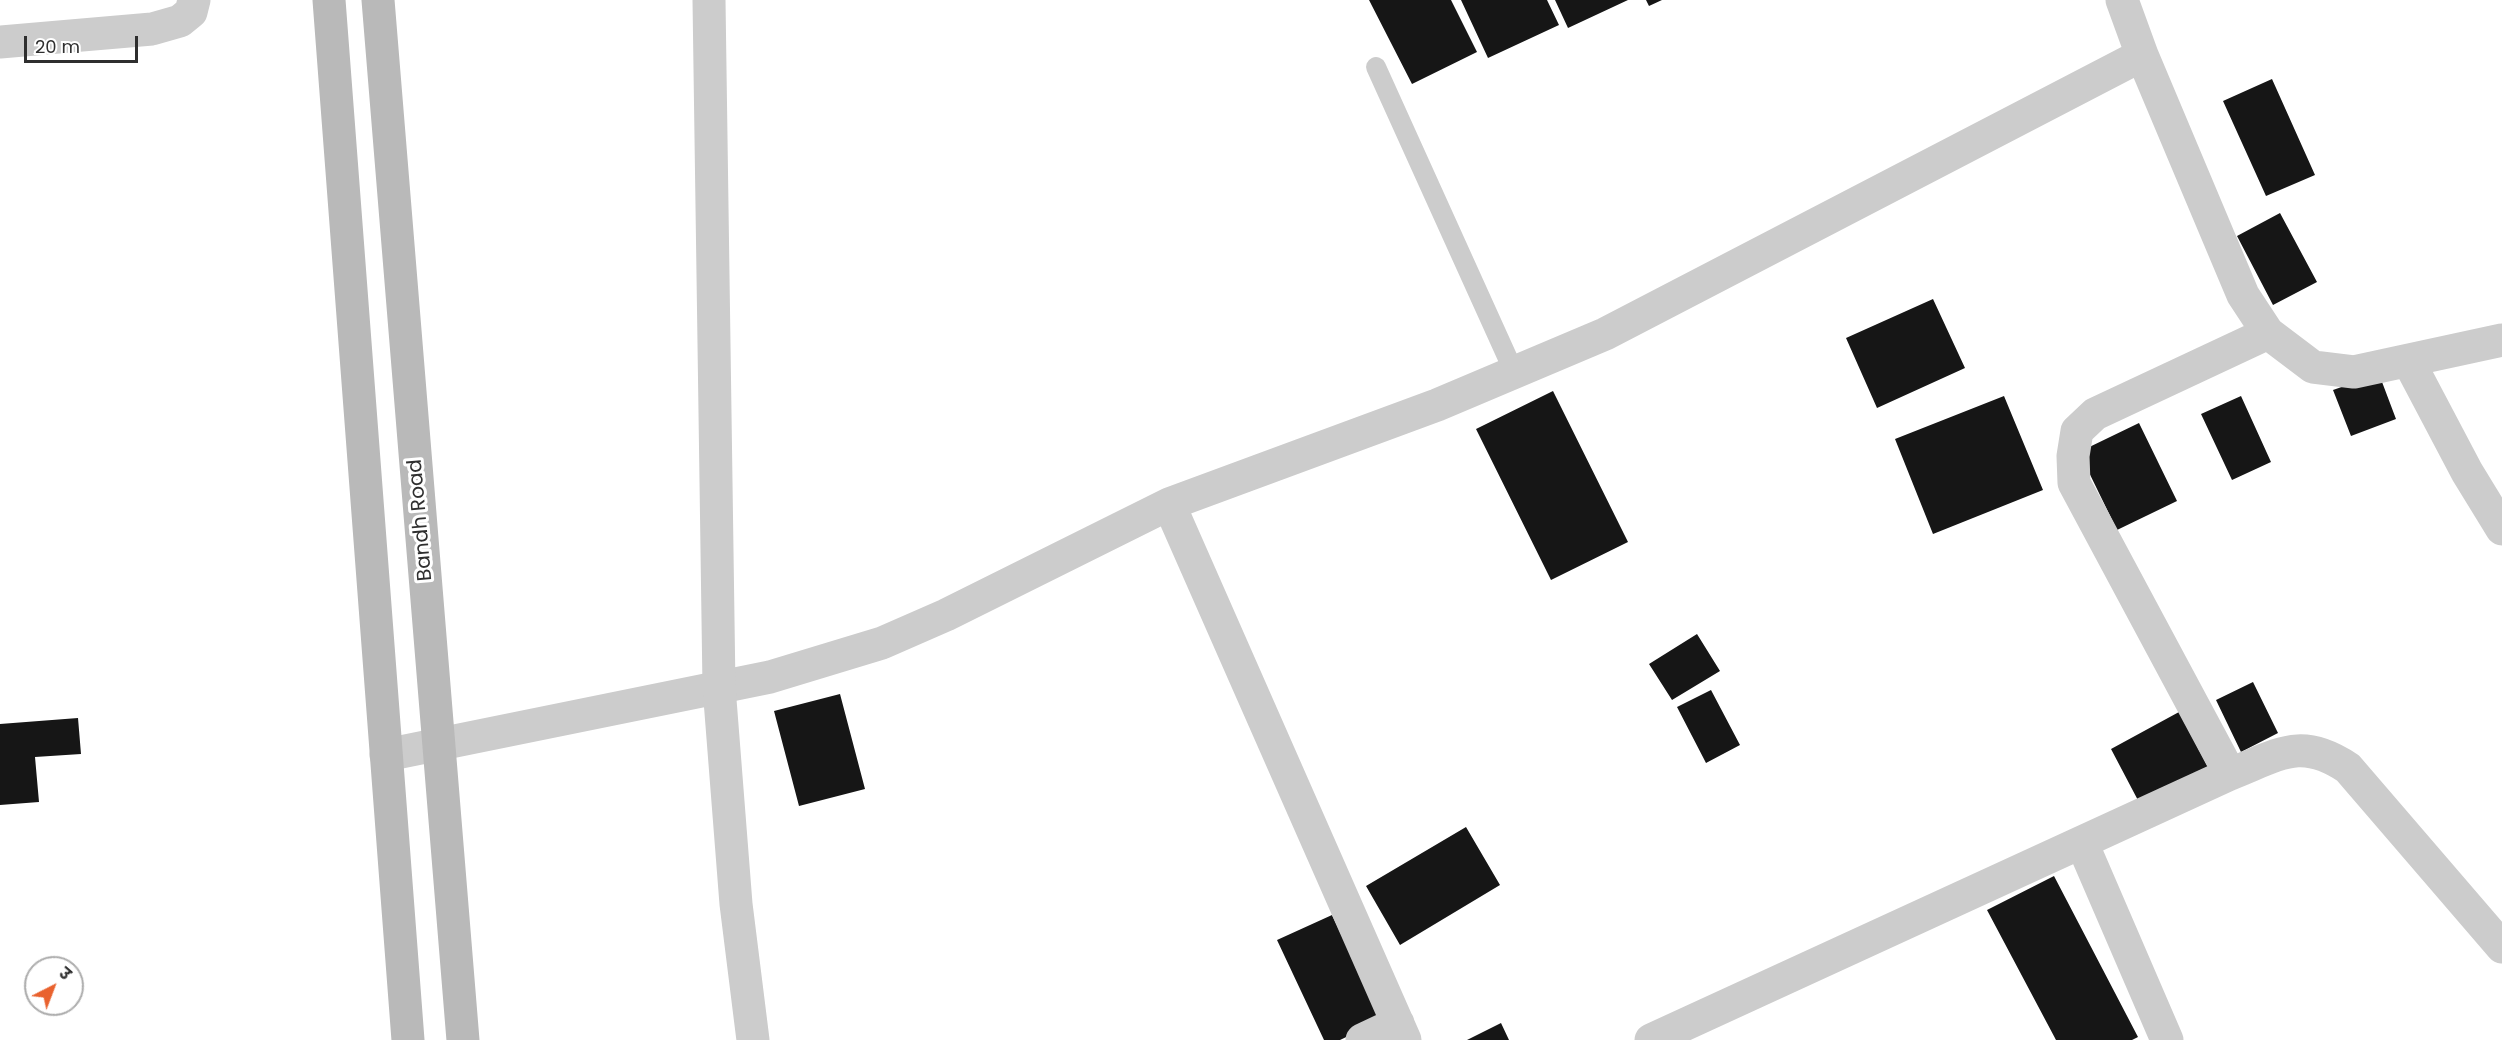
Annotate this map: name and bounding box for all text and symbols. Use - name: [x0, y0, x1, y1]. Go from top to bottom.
- scale bar: [27, 24, 141, 62]
- text: 20 m: [35, 34, 80, 59]
- street label: Bandh Road: [404, 458, 438, 582]
- north arrow: [24, 956, 84, 1016]
- text: उ: [54, 962, 76, 985]

